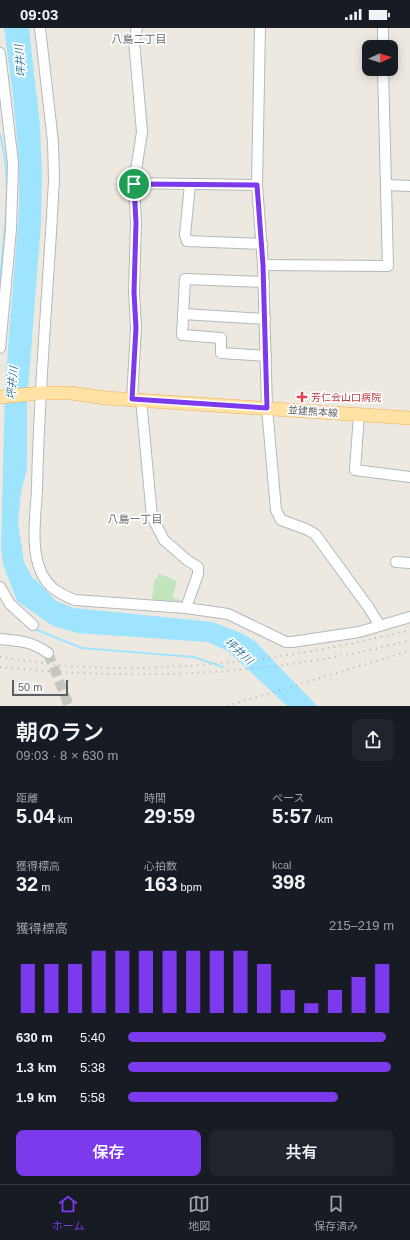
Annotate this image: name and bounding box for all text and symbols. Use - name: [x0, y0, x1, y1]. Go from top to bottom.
- text: 09:03: [20, 6, 58, 23]
- district label: 八島二丁目: [112, 33, 167, 45]
- north arrow: [362, 40, 398, 76]
- map controls: [362, 40, 398, 76]
- water label: 坪井川: [12, 43, 27, 78]
- pin: [117, 167, 151, 201]
- icon: arrive: [123, 173, 145, 195]
- water label: 坪井川: [5, 365, 20, 400]
- marker: 芳仁会山口病院: [296, 391, 308, 403]
- place label: 芳仁会山口病院: [311, 392, 381, 403]
- street label: 並建熊本線: [288, 404, 338, 419]
- district label: 八島一丁目: [108, 513, 163, 525]
- water label: 坪井川: [223, 636, 256, 667]
- scale bar: [12, 678, 68, 697]
- text: 50 m: [18, 681, 42, 693]
- button: share: [352, 719, 394, 761]
- text: 朝のラン: [16, 720, 104, 745]
- text: 09:03 · 8 × 630 m: [16, 748, 118, 763]
- text: 距離: [16, 792, 38, 804]
- text: 時間: [144, 792, 166, 804]
- text: ペース: [272, 792, 304, 804]
- text: 5.04: [16, 805, 55, 827]
- text: 29:59: [144, 805, 195, 827]
- text: 5:57: [272, 805, 312, 827]
- text: km: [55, 813, 73, 825]
- text: /km: [312, 813, 333, 825]
- text: kcal: [272, 859, 292, 871]
- text: 獲得標高: [16, 860, 60, 872]
- text: 心拍数: [144, 860, 177, 872]
- text: 398: [272, 871, 305, 893]
- text: 32: [16, 873, 38, 895]
- text: 163: [144, 873, 177, 895]
- text: m: [38, 881, 50, 893]
- text: bpm: [177, 881, 202, 893]
- text: 215–219 m: [329, 918, 394, 933]
- text: 獲得標高: [16, 921, 68, 936]
- text: 630 m: [16, 1030, 53, 1045]
- text: 5:40: [80, 1030, 105, 1045]
- text: 1.3 km: [16, 1060, 56, 1075]
- text: 5:38: [80, 1060, 105, 1075]
- text: 1.9 km: [16, 1090, 56, 1105]
- text: 5:58: [80, 1090, 105, 1105]
- button: 保存: [16, 1130, 201, 1176]
- button: 共有: [209, 1130, 394, 1176]
- tab: ホーム: [52, 1193, 85, 1233]
- tab: 地図: [188, 1193, 210, 1233]
- tab: 保存済み: [314, 1193, 358, 1233]

